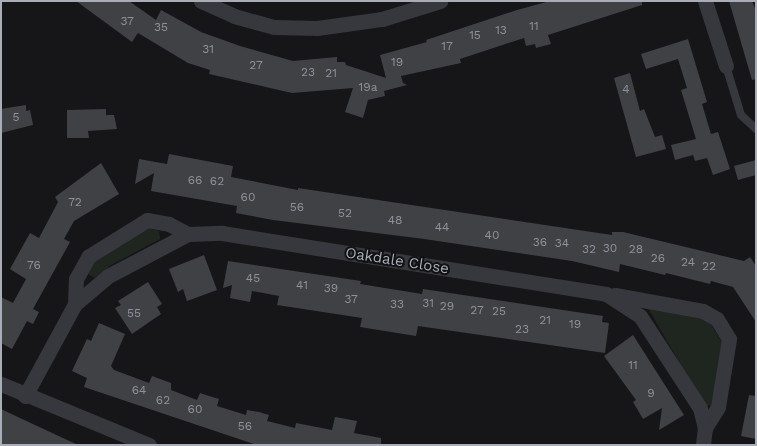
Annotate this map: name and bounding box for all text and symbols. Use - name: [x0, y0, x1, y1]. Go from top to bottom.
- house number: 37: [120, 15, 134, 29]
- house number: 11: [529, 20, 539, 34]
- house number: 35: [154, 21, 168, 35]
- house number: 13: [495, 24, 507, 38]
- house number: 15: [469, 29, 481, 43]
- house number: 17: [441, 40, 453, 54]
- house number: 31: [202, 43, 214, 57]
- house number: 19: [391, 56, 403, 70]
- house number: 27: [249, 59, 263, 73]
- house number: 23: [301, 66, 315, 80]
- house number: 21: [325, 67, 337, 81]
- house number: 19a: [359, 81, 377, 95]
- house number: 4: [622, 83, 630, 97]
- house number: 5: [13, 111, 19, 125]
- house number: 66: [188, 174, 202, 188]
- house number: 62: [210, 175, 224, 189]
- house number: 60: [241, 191, 255, 205]
- house number: 72: [68, 196, 82, 210]
- house number: 56: [290, 201, 304, 215]
- house number: 52: [338, 207, 352, 221]
- house number: 48: [388, 214, 402, 228]
- house number: 44: [435, 221, 449, 235]
- house number: 40: [485, 229, 499, 243]
- house number: 36: [533, 236, 547, 250]
- house number: 34: [555, 237, 569, 251]
- house number: 30: [603, 242, 617, 256]
- house number: 32: [582, 243, 596, 257]
- house number: 28: [629, 243, 643, 257]
- street label: Oakdale Close: [344, 244, 450, 278]
- house number: 26: [651, 252, 665, 266]
- house number: 24: [681, 256, 695, 270]
- house number: 76: [27, 259, 41, 273]
- house number: 22: [702, 260, 716, 274]
- house number: 45: [246, 272, 260, 286]
- house number: 41: [296, 279, 308, 293]
- house number: 39: [324, 282, 338, 296]
- house number: 37: [344, 293, 358, 307]
- house number: 31: [422, 297, 434, 311]
- house number: 33: [390, 298, 404, 312]
- house number: 29: [440, 300, 454, 314]
- house number: 27: [470, 304, 484, 318]
- house number: 25: [492, 305, 506, 319]
- house number: 55: [127, 307, 141, 321]
- house number: 21: [539, 314, 551, 328]
- house number: 19: [569, 318, 581, 332]
- house number: 23: [515, 323, 529, 337]
- house number: 11: [628, 359, 638, 373]
- house number: 64: [132, 384, 146, 398]
- house number: 9: [647, 387, 655, 401]
- house number: 62: [156, 394, 170, 408]
- house number: 60: [188, 403, 202, 417]
- house number: 56: [238, 420, 252, 434]

